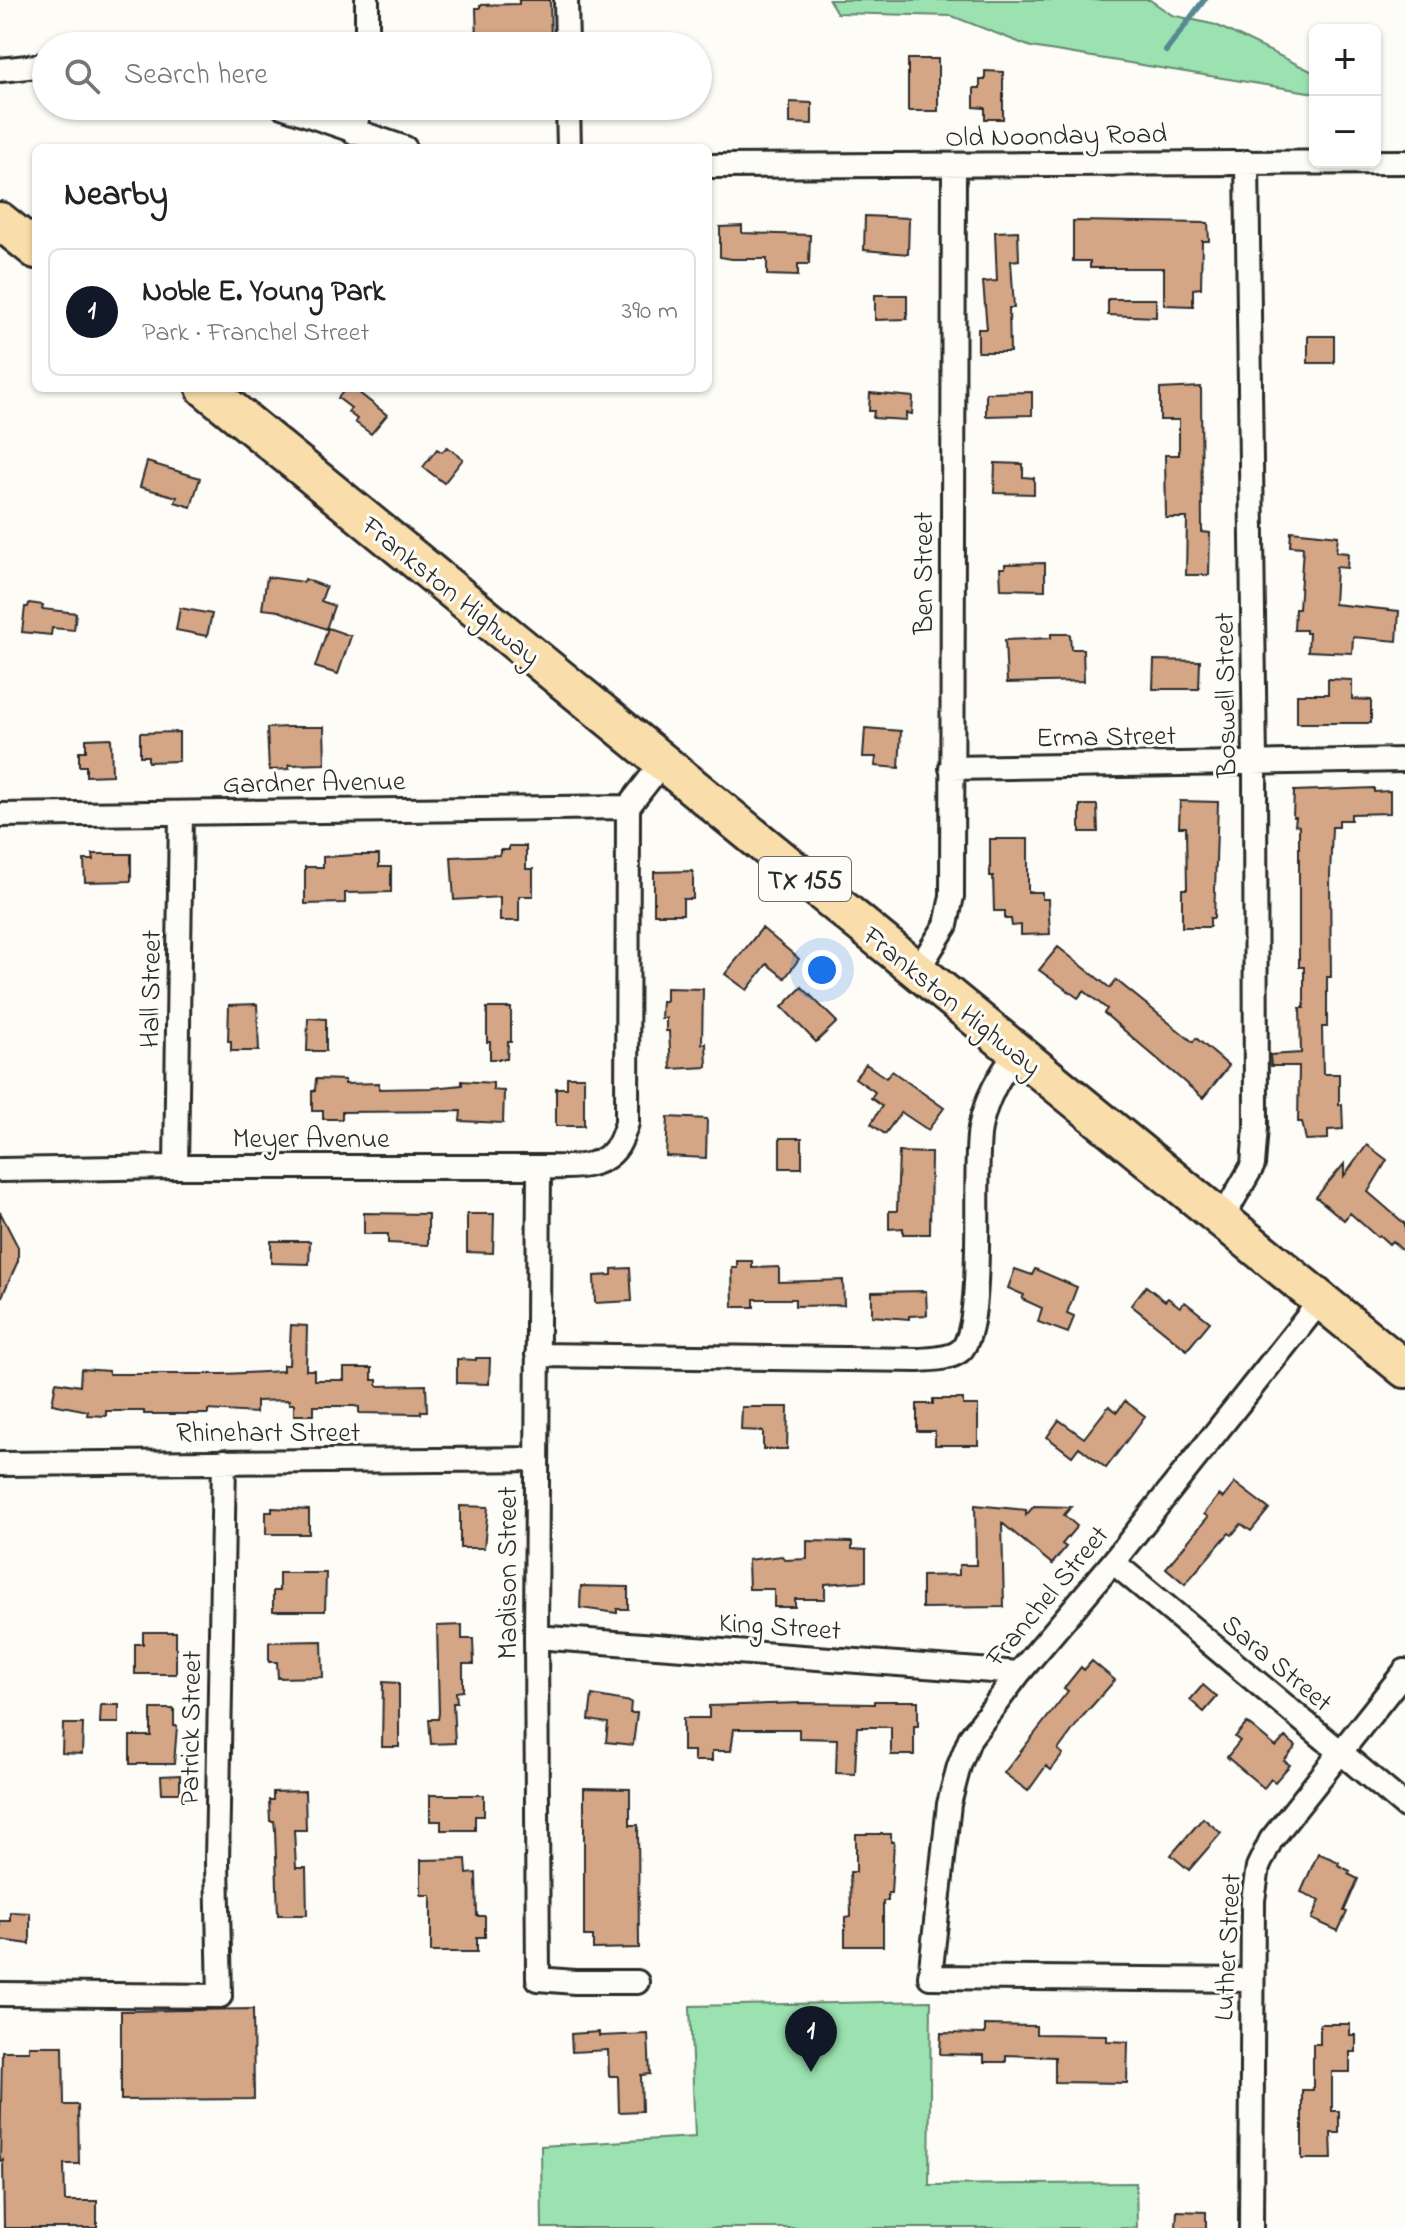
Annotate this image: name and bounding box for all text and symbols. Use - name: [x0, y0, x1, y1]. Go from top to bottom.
- map controls: [1309, 24, 1381, 168]
- button: +: [1309, 24, 1381, 96]
- search box: [32, 32, 712, 120]
- icon: search: [60, 54, 104, 98]
- text: Search here: [124, 54, 268, 98]
- button: −: [1309, 96, 1381, 168]
- street label: Old Noonday Road: [945, 115, 1168, 160]
- text: Nearby: [64, 171, 168, 221]
- text: Noble E. Young Park: [142, 271, 385, 315]
- text: 1: [88, 293, 96, 331]
- text: 390 m: [622, 293, 678, 331]
- text: Park · Franchel Street: [142, 315, 369, 353]
- street label: Frankston Highway: [351, 507, 548, 678]
- street label: Ben Street: [905, 512, 946, 635]
- street label: Boswell Street: [1206, 612, 1249, 779]
- street label: Erma Street: [1036, 717, 1176, 760]
- street label: Gardner Avenue: [222, 762, 406, 807]
- road number: TX 155: [759, 857, 851, 901]
- street label: Frankston Highway: [852, 917, 1049, 1088]
- street label: Hall Street: [131, 930, 174, 1049]
- your location: [802, 950, 842, 990]
- street label: Meyer Avenue: [232, 1120, 390, 1161]
- street label: Rhinehart Street: [176, 1414, 360, 1455]
- street label: Madison Street: [489, 1486, 530, 1660]
- street label: Franchel Street: [976, 1517, 1120, 1678]
- street label: King Street: [717, 1604, 842, 1653]
- street label: Sara Street: [1211, 1606, 1340, 1724]
- street label: Patrick Street: [171, 1650, 214, 1806]
- street label: Luther Street: [1205, 1872, 1254, 2022]
- pin: 1: [785, 2006, 837, 2072]

